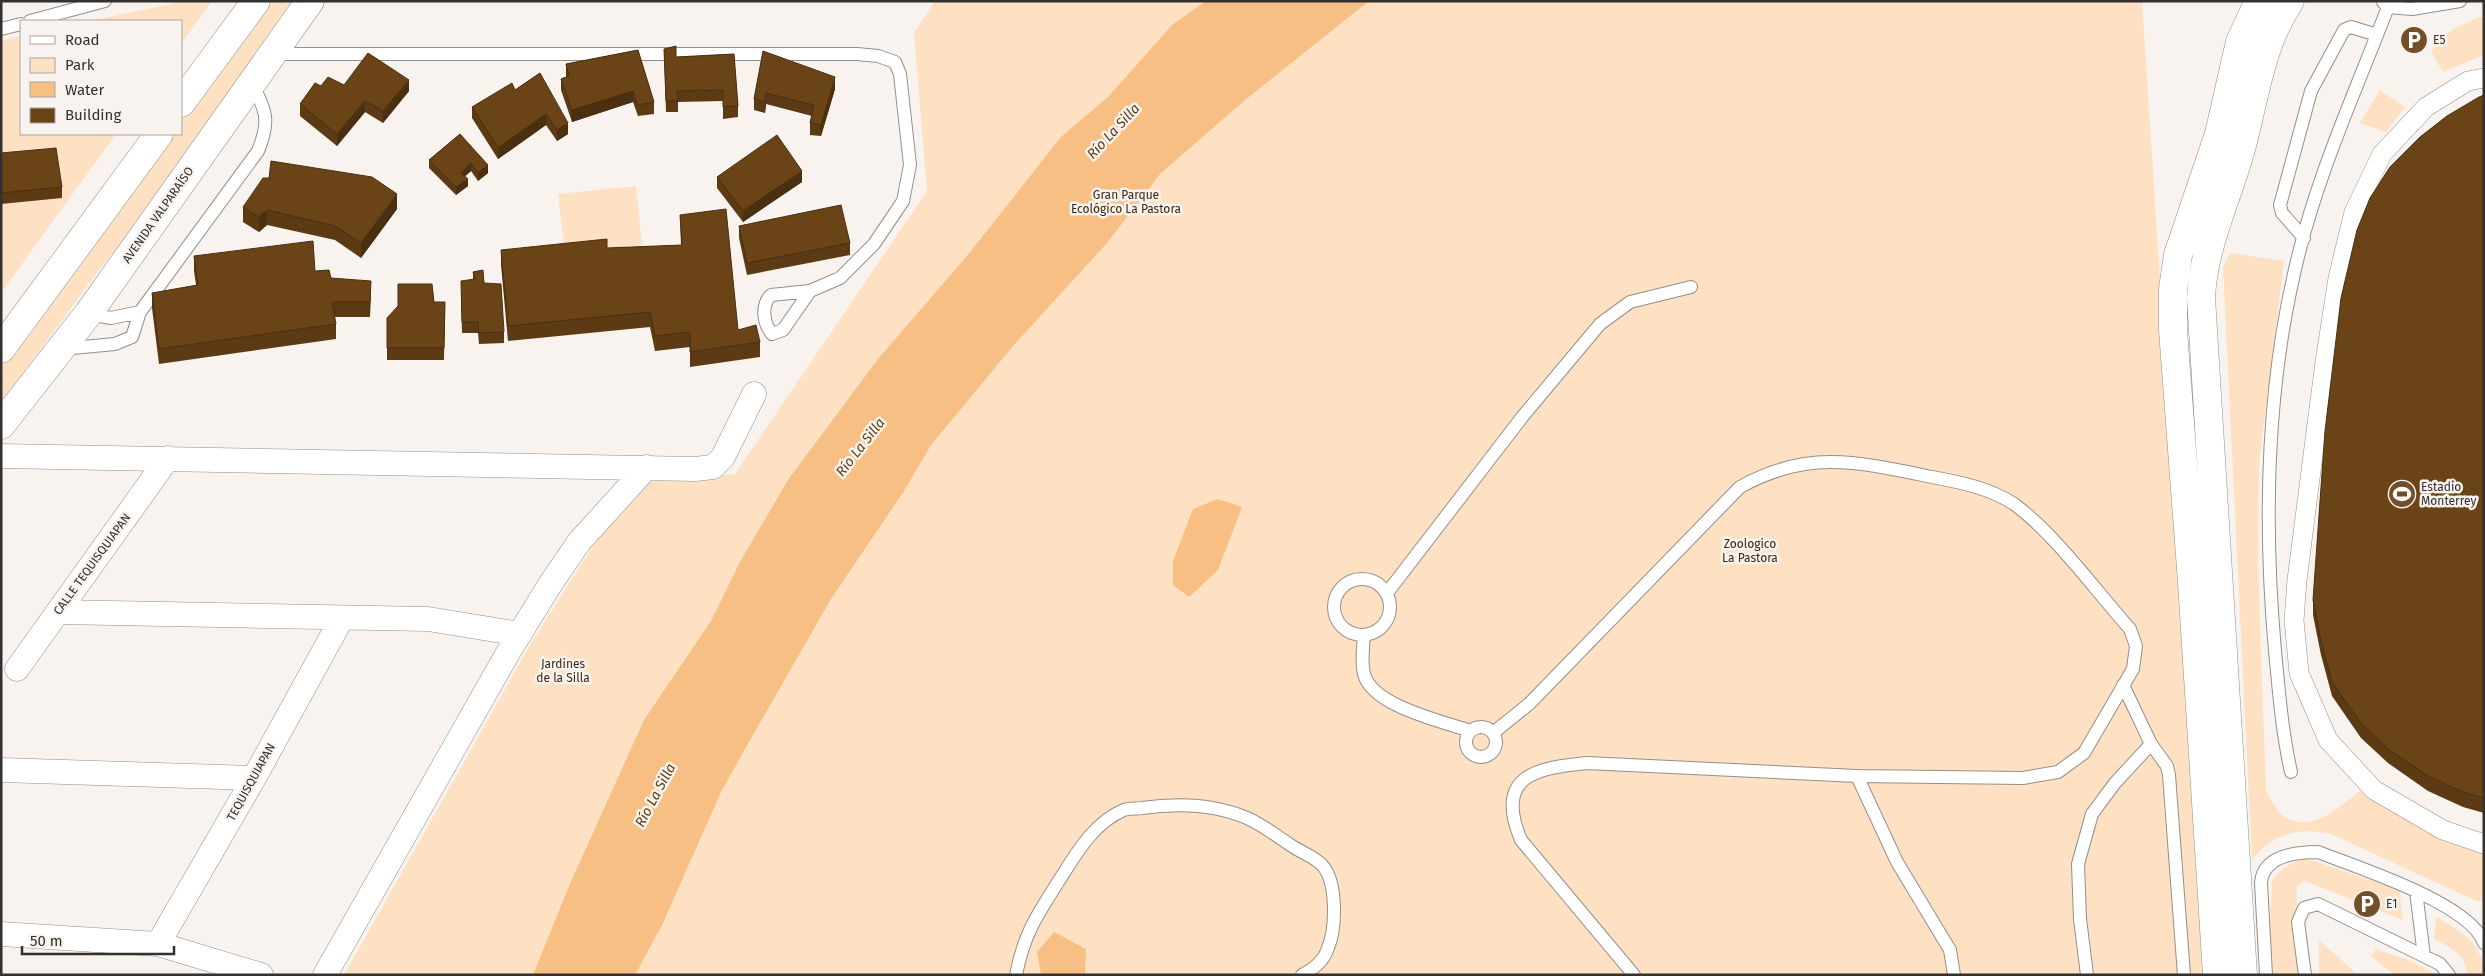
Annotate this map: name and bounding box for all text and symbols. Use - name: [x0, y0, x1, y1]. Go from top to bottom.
- legend: [20, 20, 182, 135]
- parking icon: E5: [2399, 25, 2429, 55]
- text: Road: [65, 31, 100, 49]
- place label: E5: [2433, 33, 2445, 47]
- text: Park: [65, 56, 95, 74]
- text: Water: [65, 81, 104, 99]
- water label: Río La Silla: [1083, 100, 1143, 163]
- text: Building: [65, 106, 121, 124]
- street label: AVENIDA VALPARAÍSO: [119, 164, 196, 266]
- park label: Gran Parque Ecológico La Pastora: [1071, 188, 1181, 216]
- water label: Río La Silla: [832, 415, 889, 480]
- sports icon: Estadio Monterrey: [2387, 479, 2417, 509]
- place label: Estadio Monterrey: [2421, 480, 2476, 508]
- street label: CALLE TEQUISQUIAPAN: [51, 511, 133, 617]
- park label: Zoologico La Pastora: [1722, 537, 1778, 565]
- park label: Jardines de la Silla: [536, 657, 590, 685]
- street label: TEQUISQUIAPAN: [224, 741, 278, 823]
- water label: Río La Silla: [632, 761, 679, 830]
- parking icon: E1: [2352, 889, 2382, 919]
- place label: E1: [2386, 897, 2397, 911]
- scale bar: [22, 924, 175, 956]
- text: 50 m: [30, 932, 63, 950]

